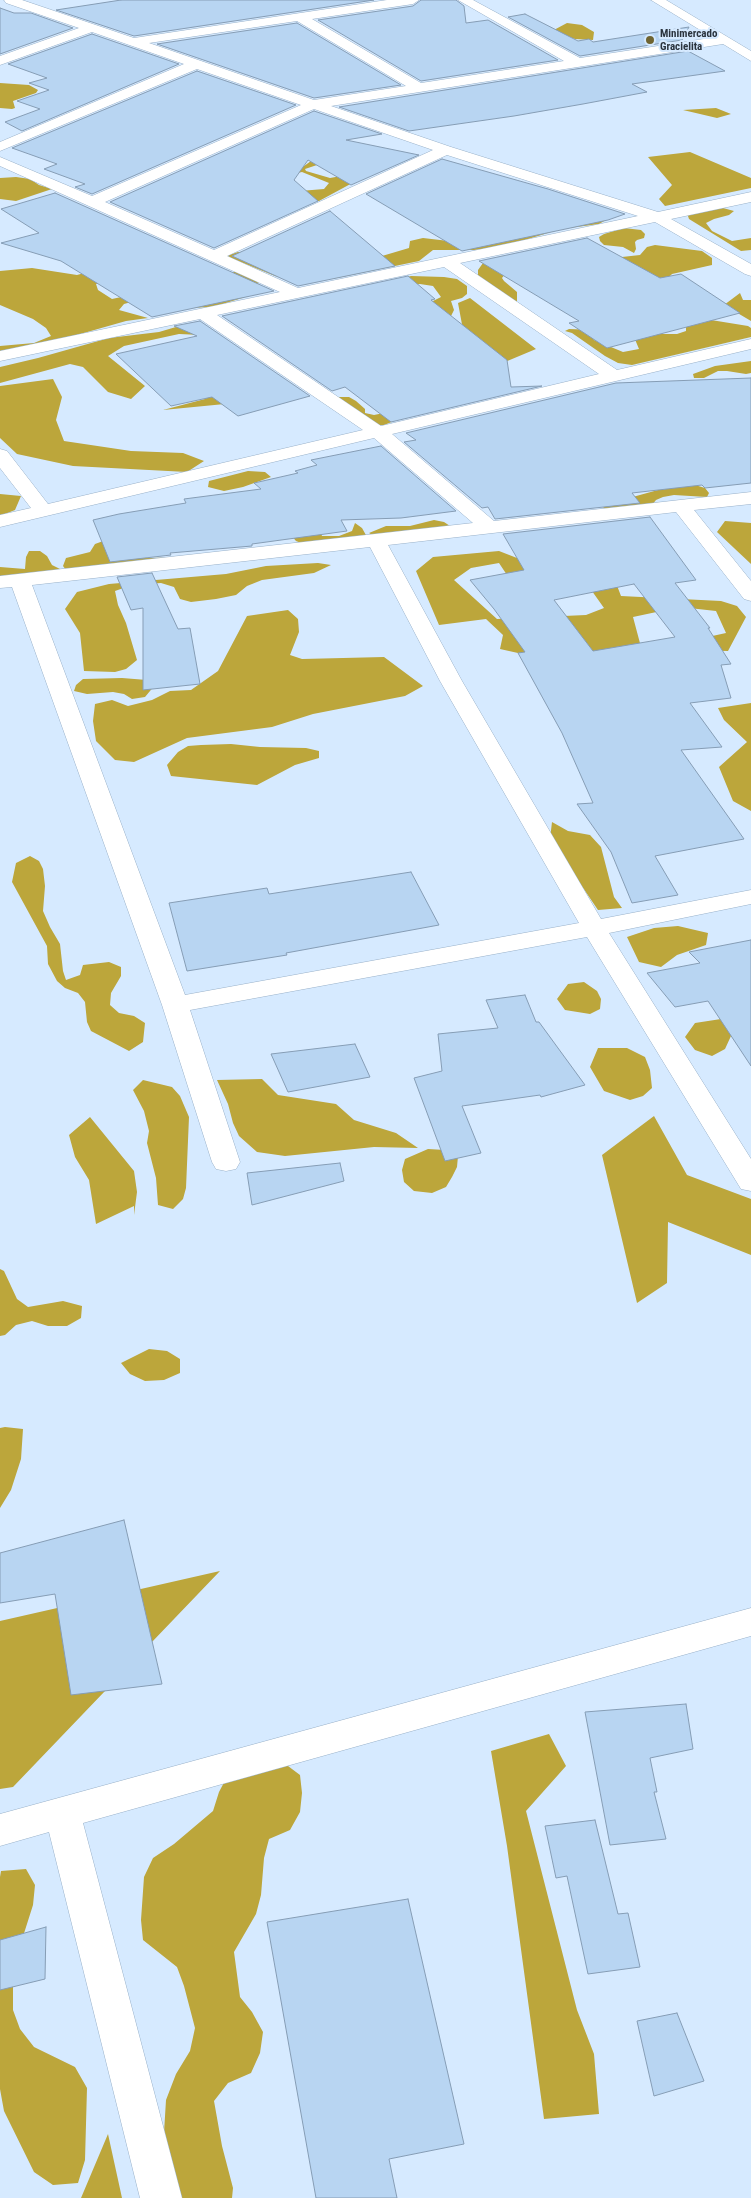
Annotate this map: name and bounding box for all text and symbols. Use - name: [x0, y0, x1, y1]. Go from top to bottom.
- place label: Minimercado Gracielita: [660, 27, 717, 53]
- marker: Minimercado Gracielita: [644, 34, 656, 46]

